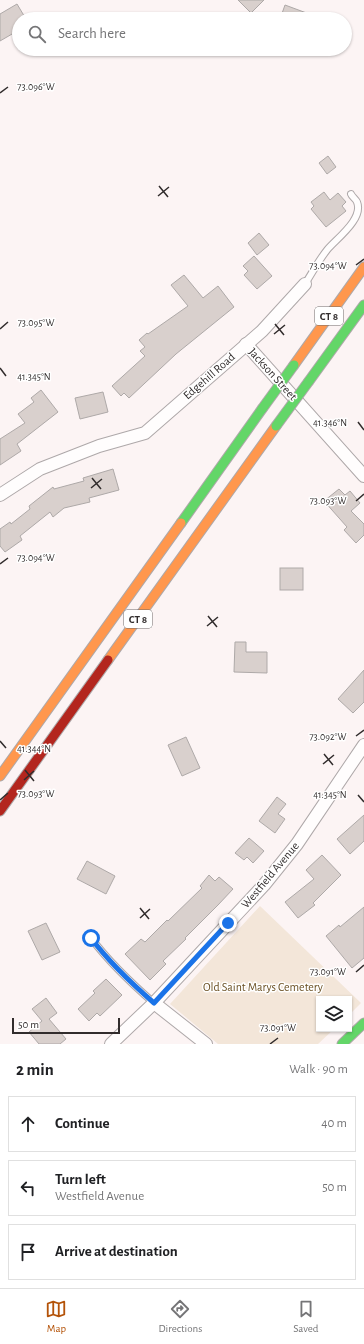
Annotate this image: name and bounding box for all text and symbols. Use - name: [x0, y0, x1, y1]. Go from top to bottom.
- search box: [12, 12, 352, 56]
- icon: search: [26, 23, 48, 45]
- text: Search here: [58, 26, 126, 41]
- text: 73.096°W: [17, 82, 55, 92]
- text: 73.094°W: [309, 261, 347, 271]
- road number: CT 8: [315, 307, 343, 325]
- text: 73.095°W: [18, 318, 54, 328]
- street label: Jackson Street: [247, 346, 300, 403]
- street label: Edgehill Road: [181, 350, 237, 402]
- text: 41.345°N: [17, 372, 51, 382]
- text: 41.346°N: [313, 418, 347, 428]
- text: 73.093°W: [310, 496, 346, 506]
- text: 73.094°W: [17, 553, 55, 563]
- road number: CT 8: [124, 610, 152, 628]
- text: 73.092°W: [309, 732, 347, 742]
- text: 41.344°N: [17, 744, 51, 754]
- text: 73.093°W: [18, 789, 54, 799]
- text: 41.345°N: [313, 790, 347, 800]
- street label: Westfield Avenue: [239, 840, 301, 910]
- route end: [219, 914, 237, 932]
- route start: [82, 929, 100, 947]
- text: 73.091°W: [310, 967, 346, 977]
- park label: Old Saint Marys Cemetery: [203, 981, 323, 994]
- map controls: [316, 996, 352, 1032]
- button: layers: [316, 996, 352, 1032]
- scale bar: [12, 1016, 120, 1035]
- text: 50 m: [18, 1019, 39, 1030]
- text: 73.091°W: [260, 1023, 296, 1033]
- text: 2 min: [16, 1061, 54, 1078]
- text: Walk · 90 m: [289, 1063, 348, 1076]
- icon: ahead: [17, 1113, 39, 1135]
- text: Continue: [55, 1116, 110, 1131]
- text: 40 m: [321, 1117, 347, 1130]
- text: Turn left: [55, 1172, 106, 1187]
- icon: left: [17, 1177, 39, 1199]
- text: 50 m: [322, 1181, 347, 1194]
- text: Westfield Avenue: [55, 1190, 144, 1203]
- icon: arrive: [17, 1241, 39, 1263]
- text: Arrive at destination: [55, 1244, 178, 1259]
- tab: Map: [45, 1298, 67, 1335]
- tab: Directions: [158, 1298, 202, 1335]
- tab: Saved: [293, 1298, 318, 1335]

